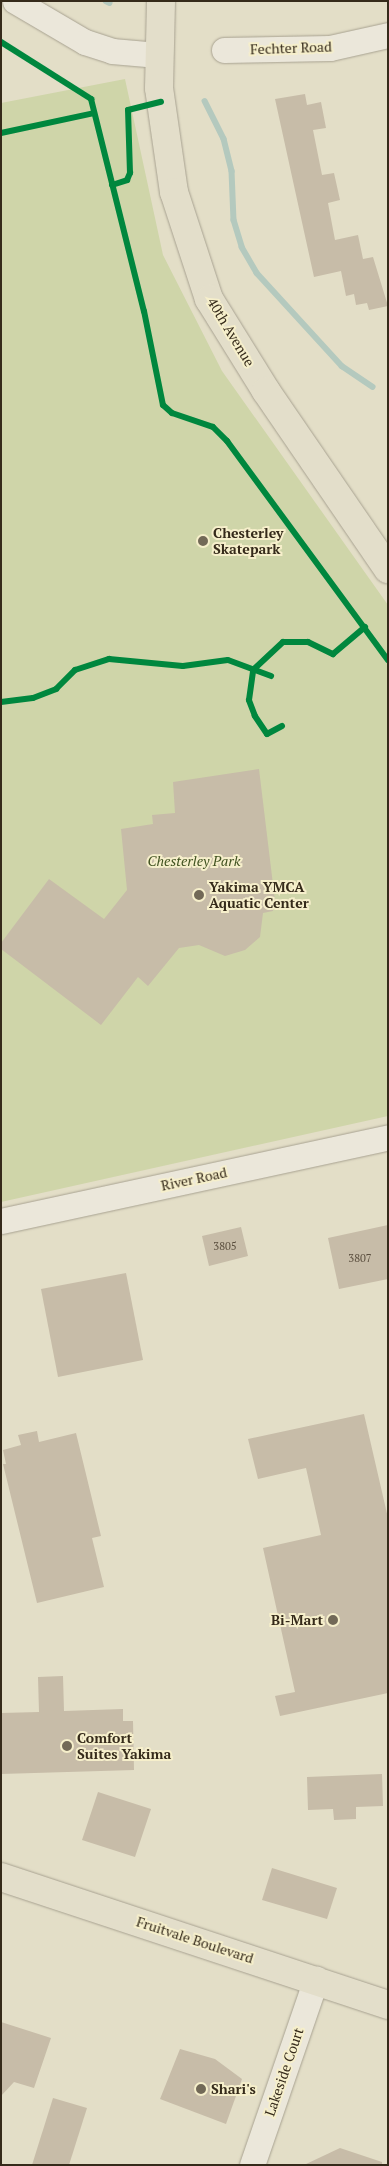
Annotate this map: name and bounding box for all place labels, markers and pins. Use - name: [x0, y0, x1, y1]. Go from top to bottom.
- place label: Chesterley Skatepark: [213, 525, 283, 558]
- marker: Chesterley Skatepark: [197, 535, 209, 547]
- place label: Yakima YMCA Aquatic Center: [209, 879, 309, 912]
- marker: Yakima YMCA Aquatic Center: [193, 889, 205, 901]
- place label: Bi-Mart: [271, 1612, 323, 1628]
- marker: Bi-Mart: [327, 1614, 339, 1626]
- place label: Comfort Suites Yakima: [77, 1730, 171, 1762]
- marker: Comfort Suites Yakima: [61, 1740, 73, 1752]
- place label: Shari's: [211, 2081, 256, 2097]
- marker: Shari's: [195, 2083, 207, 2095]

